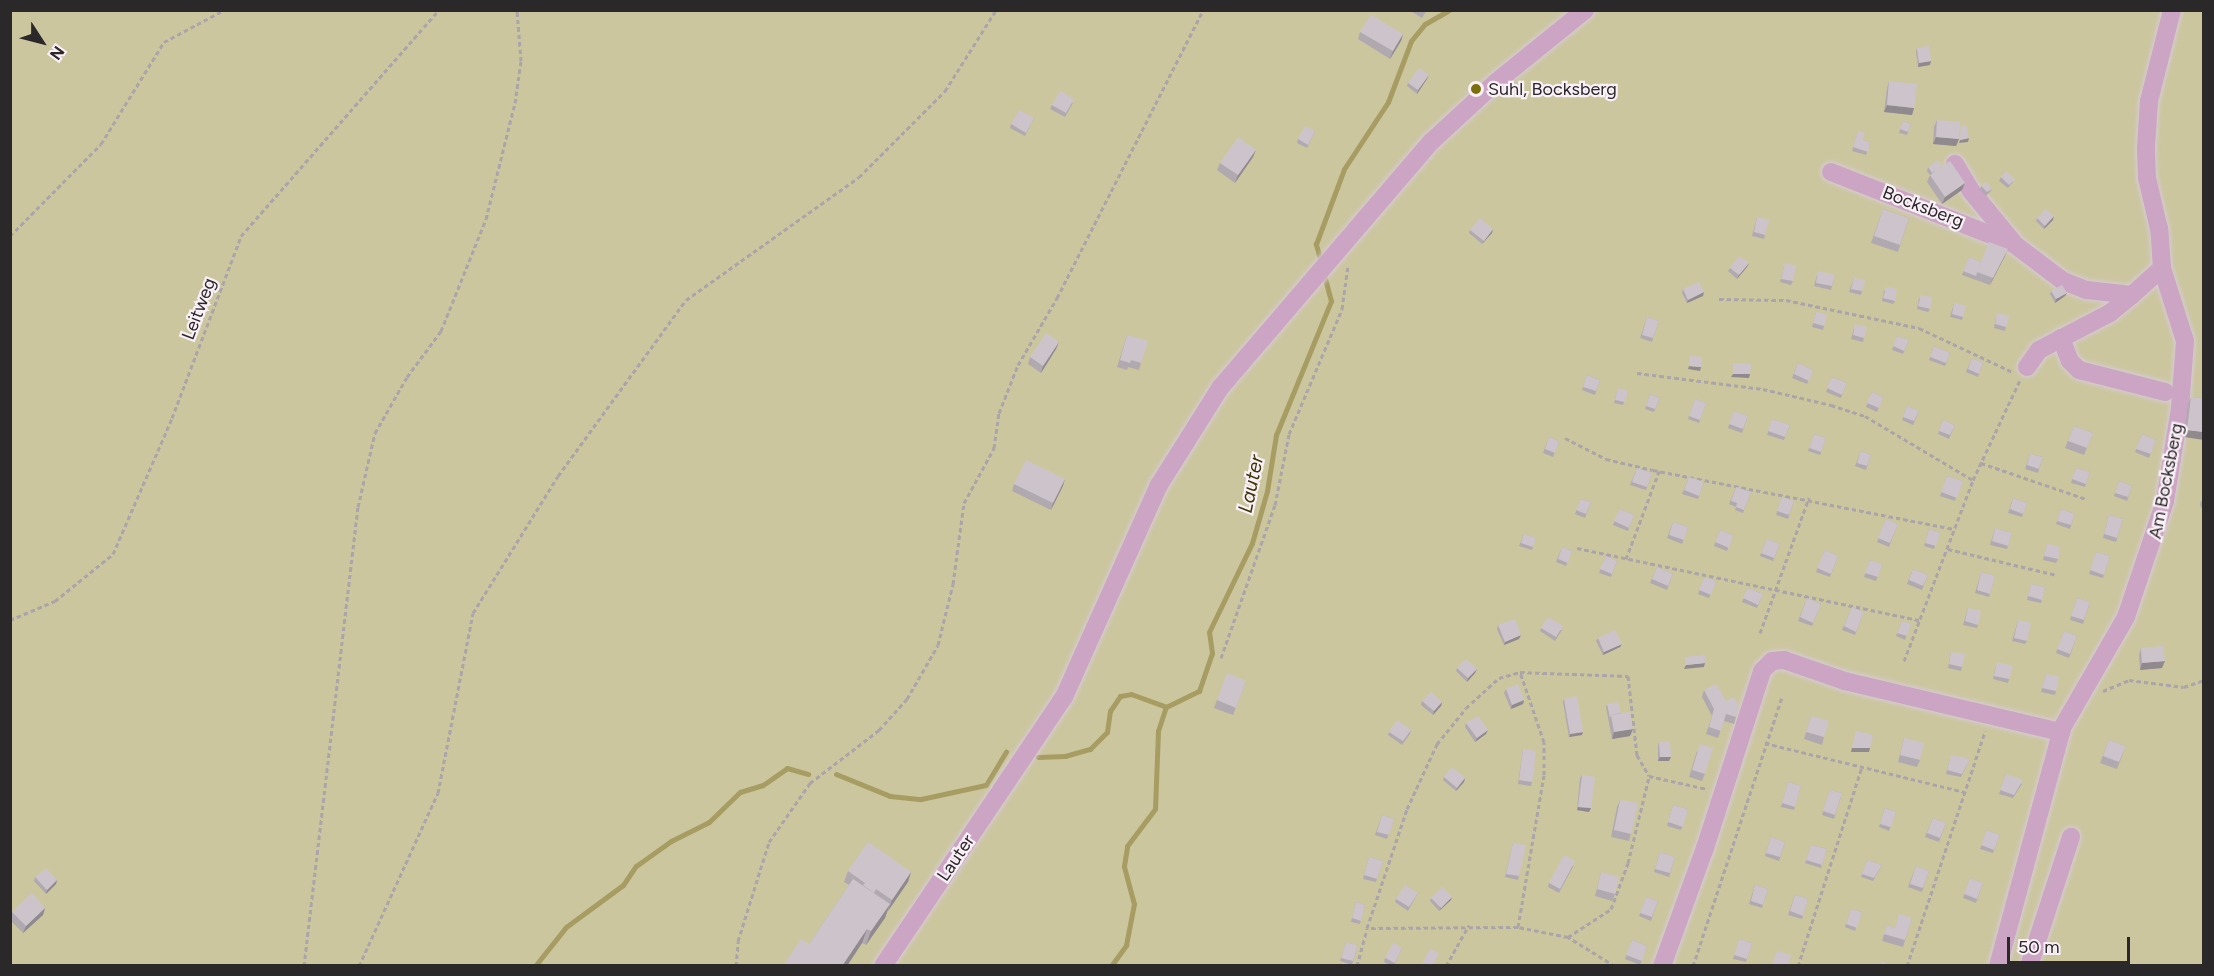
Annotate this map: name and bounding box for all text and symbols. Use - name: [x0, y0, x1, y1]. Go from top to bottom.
- north arrow: [12, 12, 72, 72]
- text: N: [46, 42, 68, 63]
- place label: Suhl, Bocksberg: [1488, 78, 1617, 100]
- marker: Suhl, Bocksberg: [1469, 82, 1483, 96]
- street label: Bocksberg: [1879, 182, 1967, 232]
- street label: Leitweg: [177, 275, 221, 343]
- street label: Am Bocksberg: [2144, 421, 2188, 541]
- water label: Lauter: [1233, 453, 1269, 515]
- street label: Lauter: [933, 831, 979, 885]
- scale bar: [2010, 925, 2133, 963]
- text: 50 m: [2018, 936, 2060, 958]

